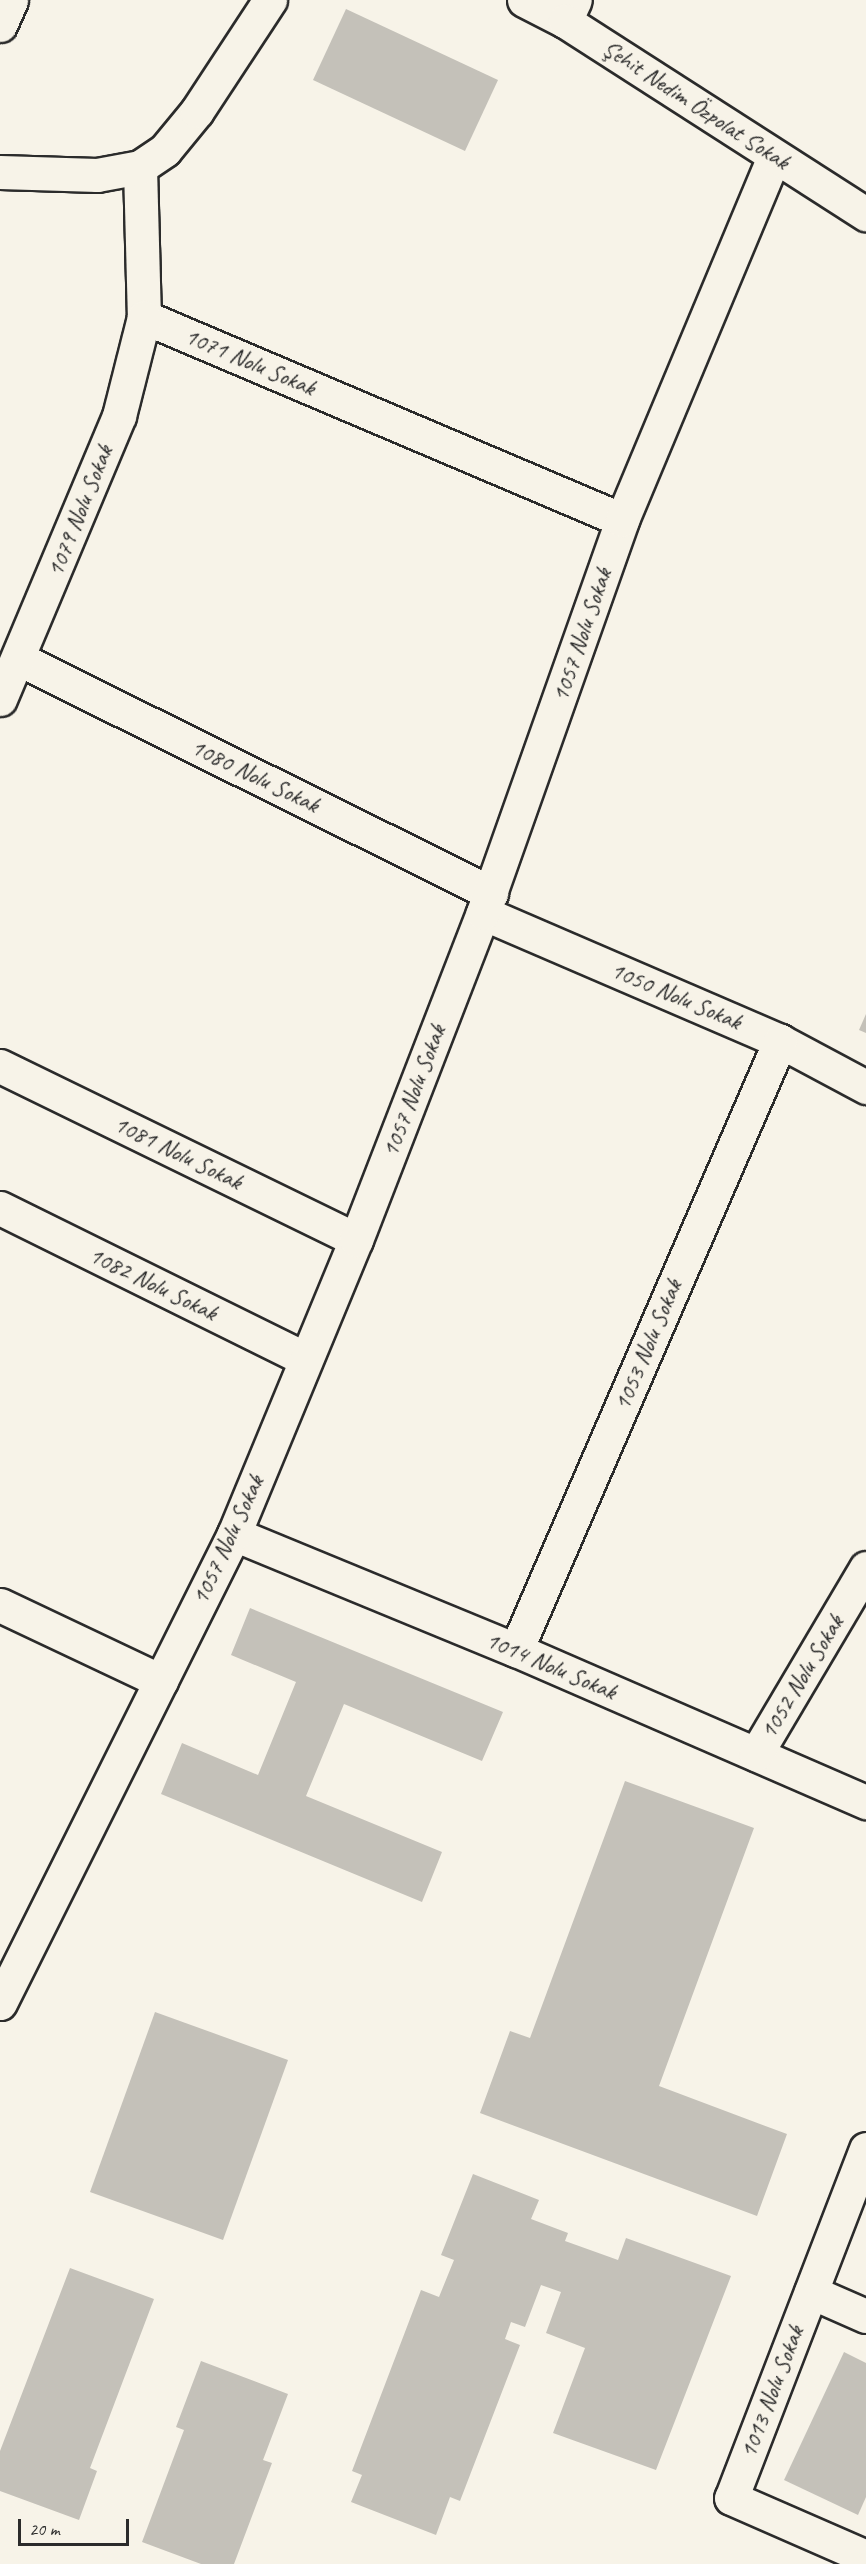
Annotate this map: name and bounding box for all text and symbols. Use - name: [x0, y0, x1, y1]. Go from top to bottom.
- street label: Şehit Nedim Özpolat Sokak: [597, 34, 795, 176]
- street label: 1071 Nolu Sokak: [181, 322, 319, 402]
- street label: 1079 Nolu Sokak: [41, 442, 119, 580]
- street label: 1057 Nolu Sokak: [546, 565, 618, 705]
- street label: 1080 Nolu Sokak: [187, 733, 323, 819]
- street label: 1050 Nolu Sokak: [607, 956, 745, 1036]
- street label: 1057 Nolu Sokak: [376, 1022, 452, 1160]
- street label: 1081 Nolu Sokak: [110, 1110, 246, 1196]
- street label: 1082 Nolu Sokak: [85, 1241, 221, 1327]
- street label: 1053 Nolu Sokak: [608, 1276, 688, 1414]
- street label: 1057 Nolu Sokak: [186, 1472, 270, 1608]
- street label: 1052 Nolu Sokak: [754, 1611, 850, 1743]
- street label: 1014 Nolu Sokak: [482, 1626, 620, 1706]
- street label: 1013 Nolu Sokak: [734, 2323, 810, 2461]
- scale bar: [21, 2507, 132, 2545]
- text: 20 m: [29, 2518, 60, 2540]

